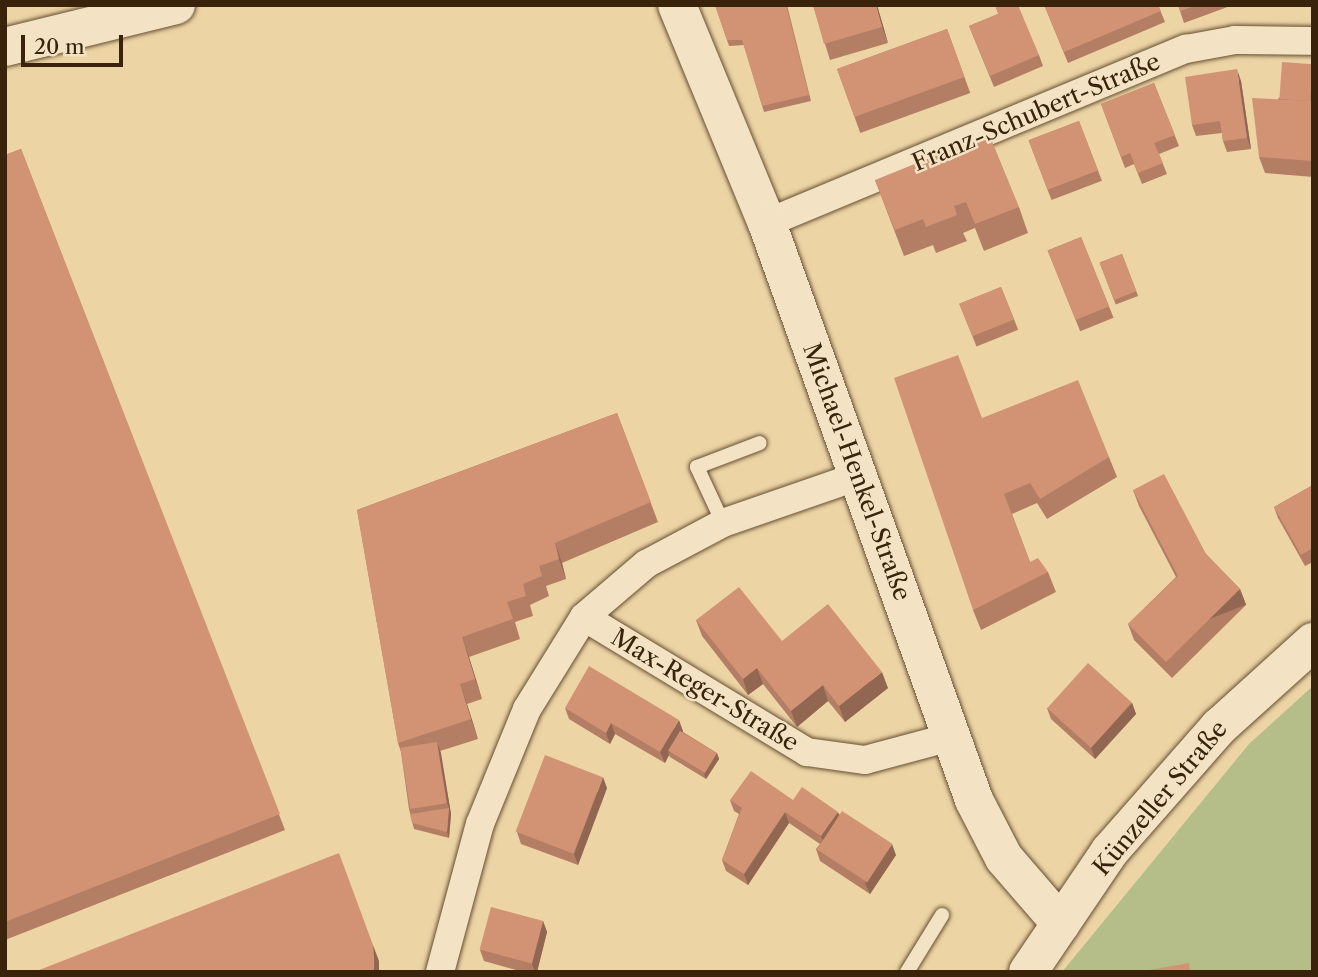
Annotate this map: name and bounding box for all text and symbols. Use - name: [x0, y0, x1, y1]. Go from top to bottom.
- scale bar: [24, 21, 126, 65]
- text: 20 m: [34, 34, 85, 59]
- street label: Franz-Schubert-Straße: [908, 47, 1164, 177]
- street label: Michael-Henkel-Straße: [797, 339, 917, 605]
- street label: Max-Reger-Straße: [606, 623, 804, 757]
- street label: Künzeller Straße: [1087, 715, 1233, 881]

